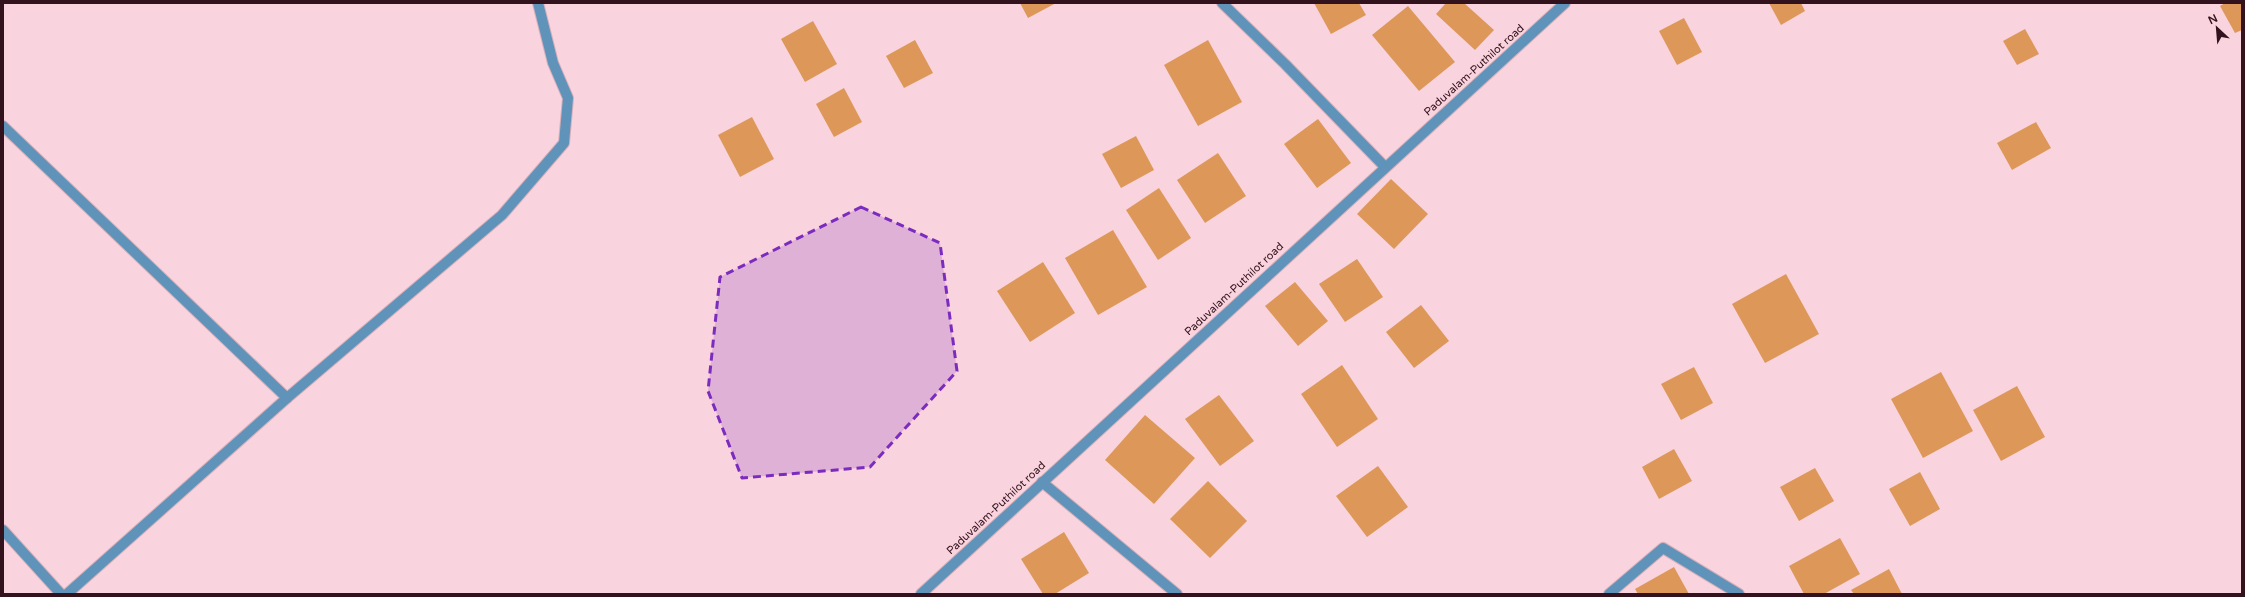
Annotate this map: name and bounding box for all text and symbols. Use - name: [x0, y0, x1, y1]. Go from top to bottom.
- north arrow: [2197, 8, 2237, 48]
- text: N: [2206, 12, 2220, 27]
- street label: Paduvalam-Puthilot road: [1421, 22, 1527, 118]
- street label: Paduvalam-Puthilot road: [1182, 240, 1286, 338]
- street label: Paduvalam-Puthilot road: [944, 459, 1048, 557]

